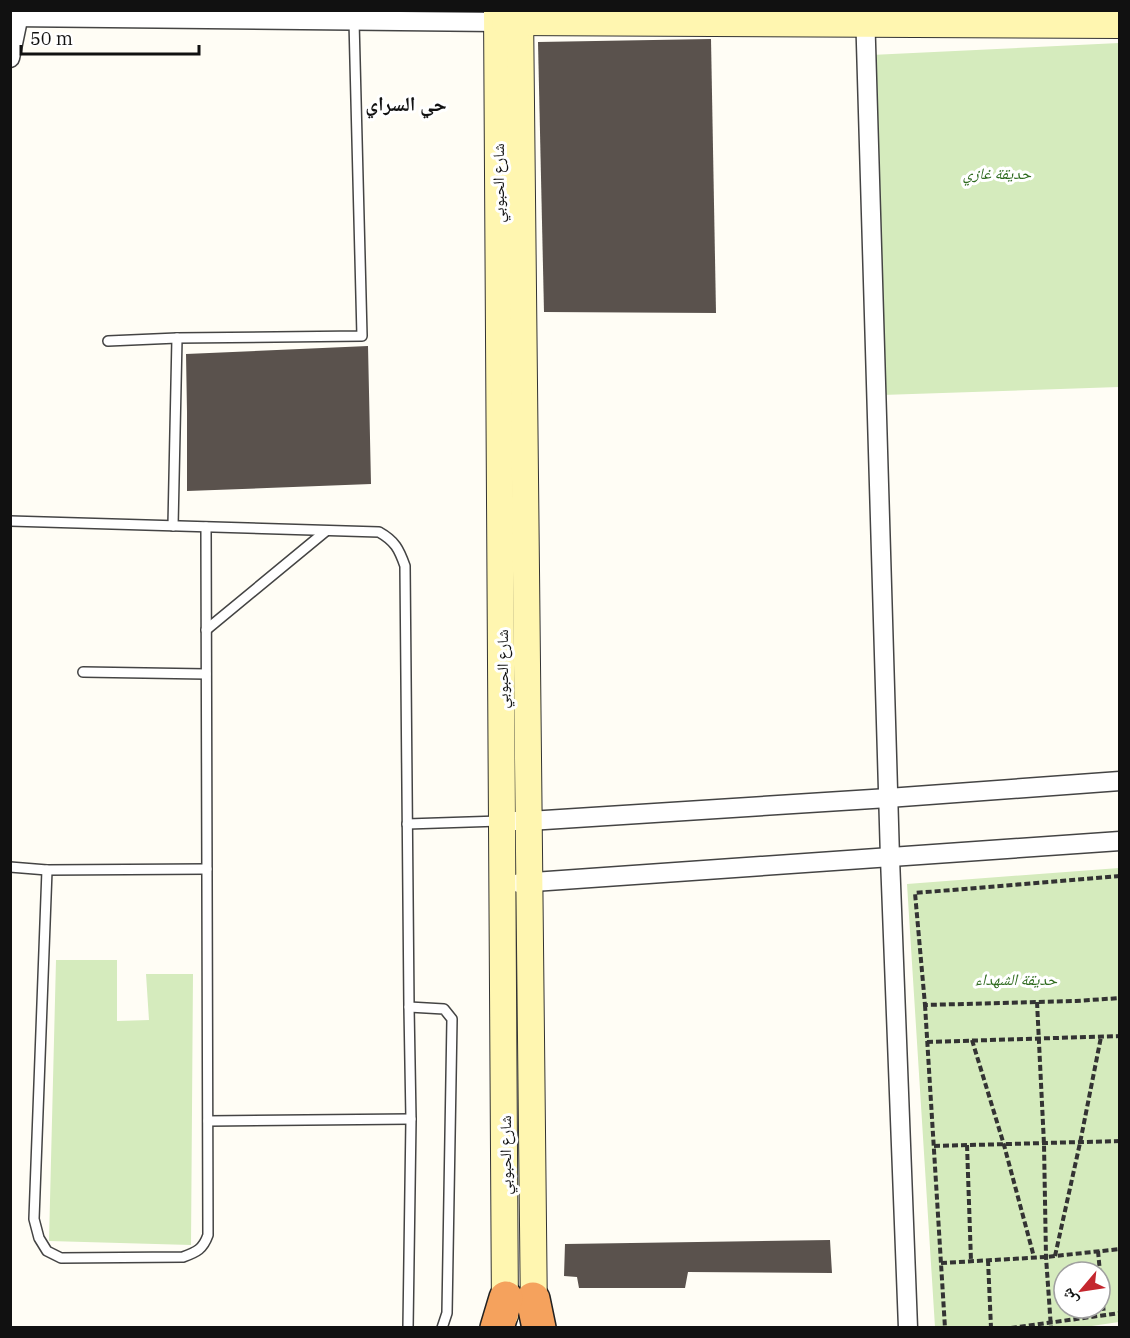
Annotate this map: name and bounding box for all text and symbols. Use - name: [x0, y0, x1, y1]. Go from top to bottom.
- scale bar: [21, 18, 200, 56]
- text: 50 m: [30, 27, 73, 50]
- district label: حي السراي: [365, 90, 447, 119]
- street label: شارع الحبوبي: [488, 143, 511, 223]
- park label: حديقة غازي: [963, 163, 1032, 186]
- street label: شارع الحبوبي: [492, 629, 515, 709]
- park label: حديقة الشهداء: [975, 969, 1058, 989]
- street label: شارع الحبوبي: [495, 1115, 518, 1195]
- north arrow: [1052, 1260, 1112, 1320]
- text: ش: [1056, 1285, 1082, 1310]

